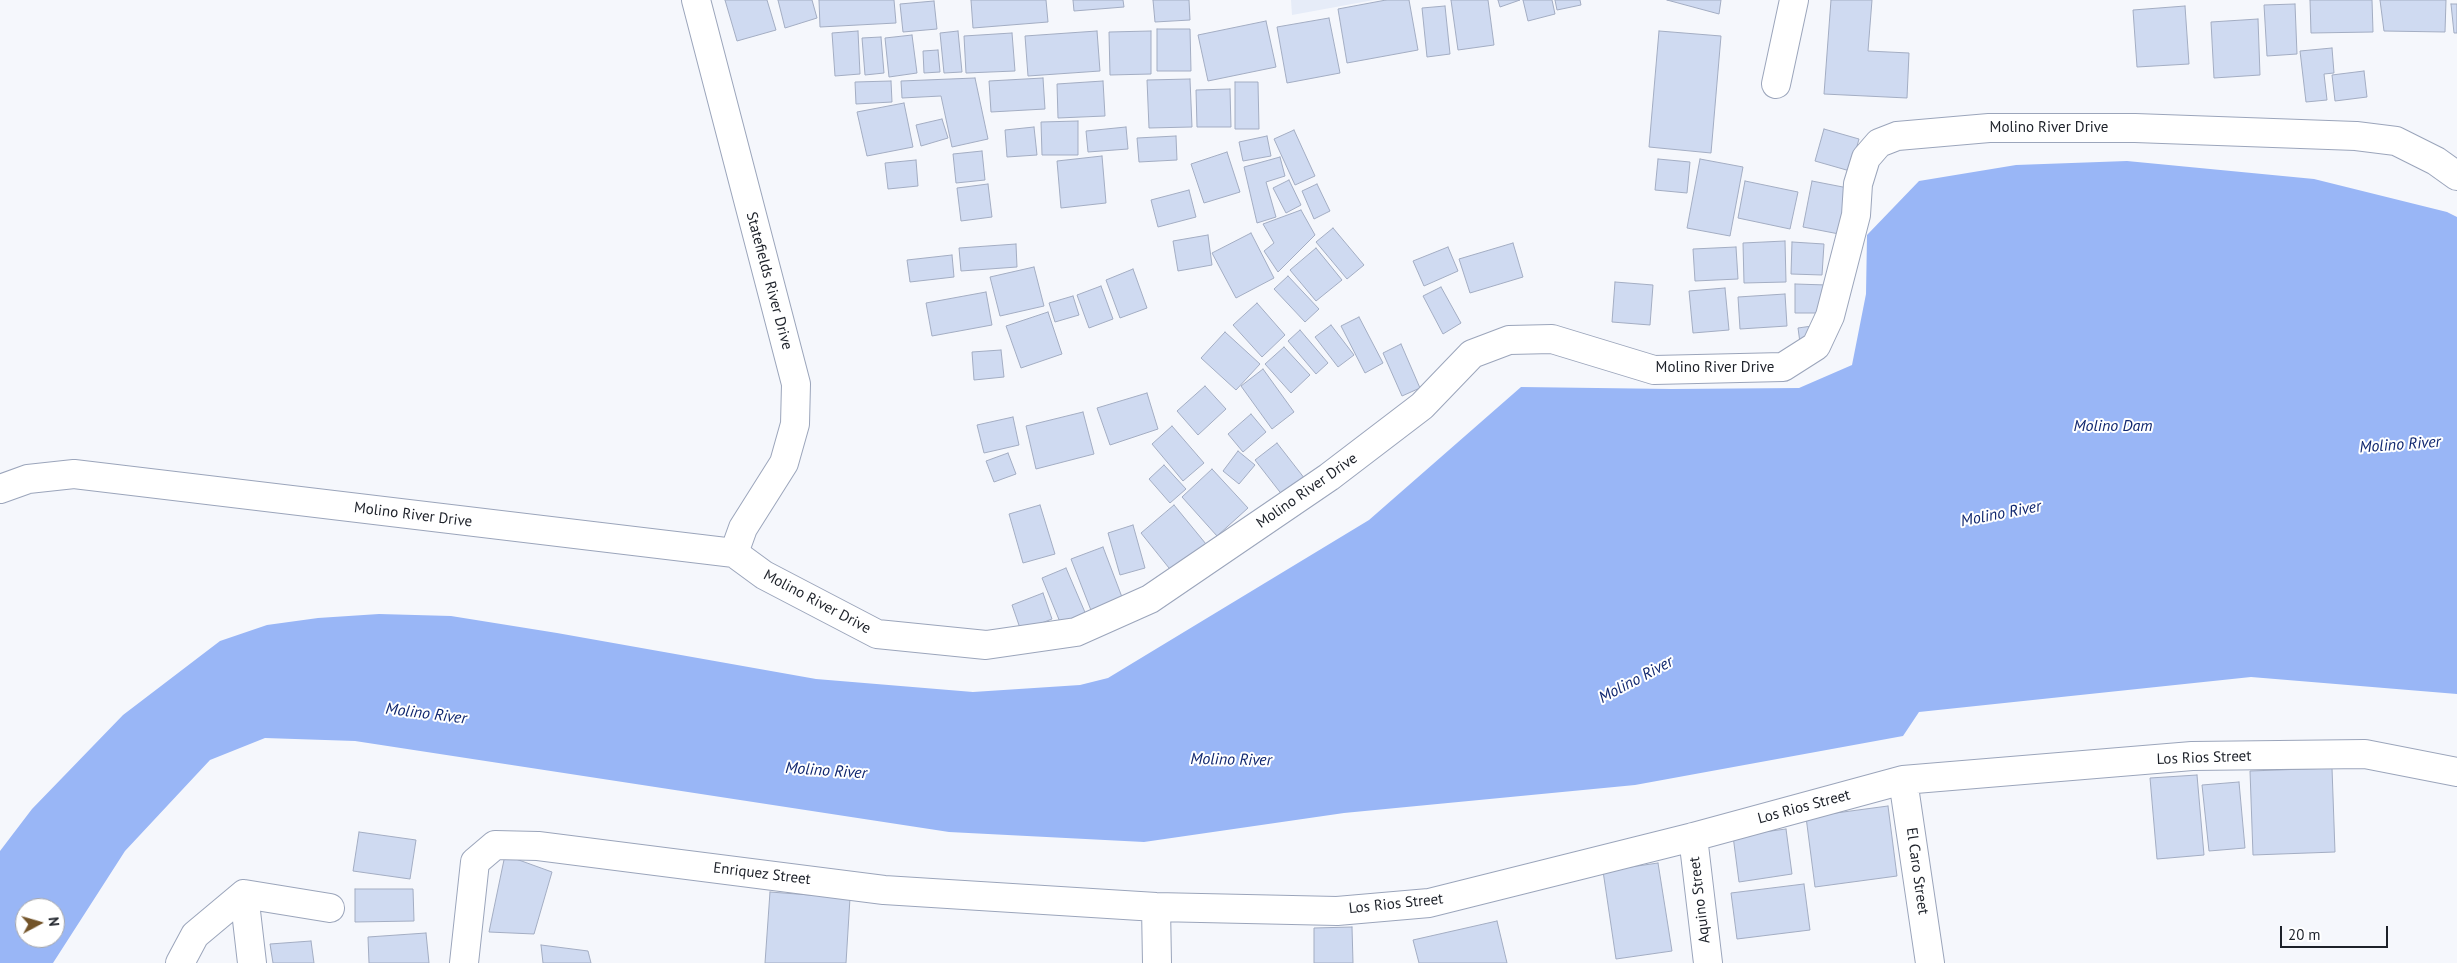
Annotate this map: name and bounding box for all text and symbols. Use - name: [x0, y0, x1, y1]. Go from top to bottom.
- street label: Molino River Drive: [1990, 119, 2108, 137]
- street label: Statefields River Drive: [742, 210, 796, 352]
- street label: Molino River Drive: [1656, 359, 1774, 377]
- water label: Molino Dam: [2073, 416, 2153, 436]
- water label: Molino River: [2359, 433, 2441, 457]
- street label: Molino River Drive: [1253, 450, 1361, 532]
- water label: Molino River: [1959, 497, 2043, 531]
- street label: Molino River Drive: [353, 499, 473, 531]
- street label: Molino River Drive: [760, 566, 874, 638]
- water label: Molino River: [1595, 652, 1677, 708]
- water label: Molino River: [384, 700, 468, 728]
- street label: Los Rios Street: [2156, 747, 2252, 769]
- water label: Molino River: [1190, 750, 1272, 770]
- water label: Molino River: [785, 759, 867, 783]
- street label: Los Rios Street: [1756, 786, 1852, 828]
- street label: El Caro Street: [1902, 826, 1932, 916]
- street label: Aquino Street: [1686, 856, 1714, 944]
- street label: Enriquez Street: [712, 859, 812, 889]
- street label: Los Rios Street: [1348, 890, 1444, 918]
- north arrow: [15, 898, 65, 948]
- text: N: [44, 916, 63, 927]
- scale bar: [2282, 916, 2390, 948]
- text: 20 m: [2288, 925, 2321, 944]

